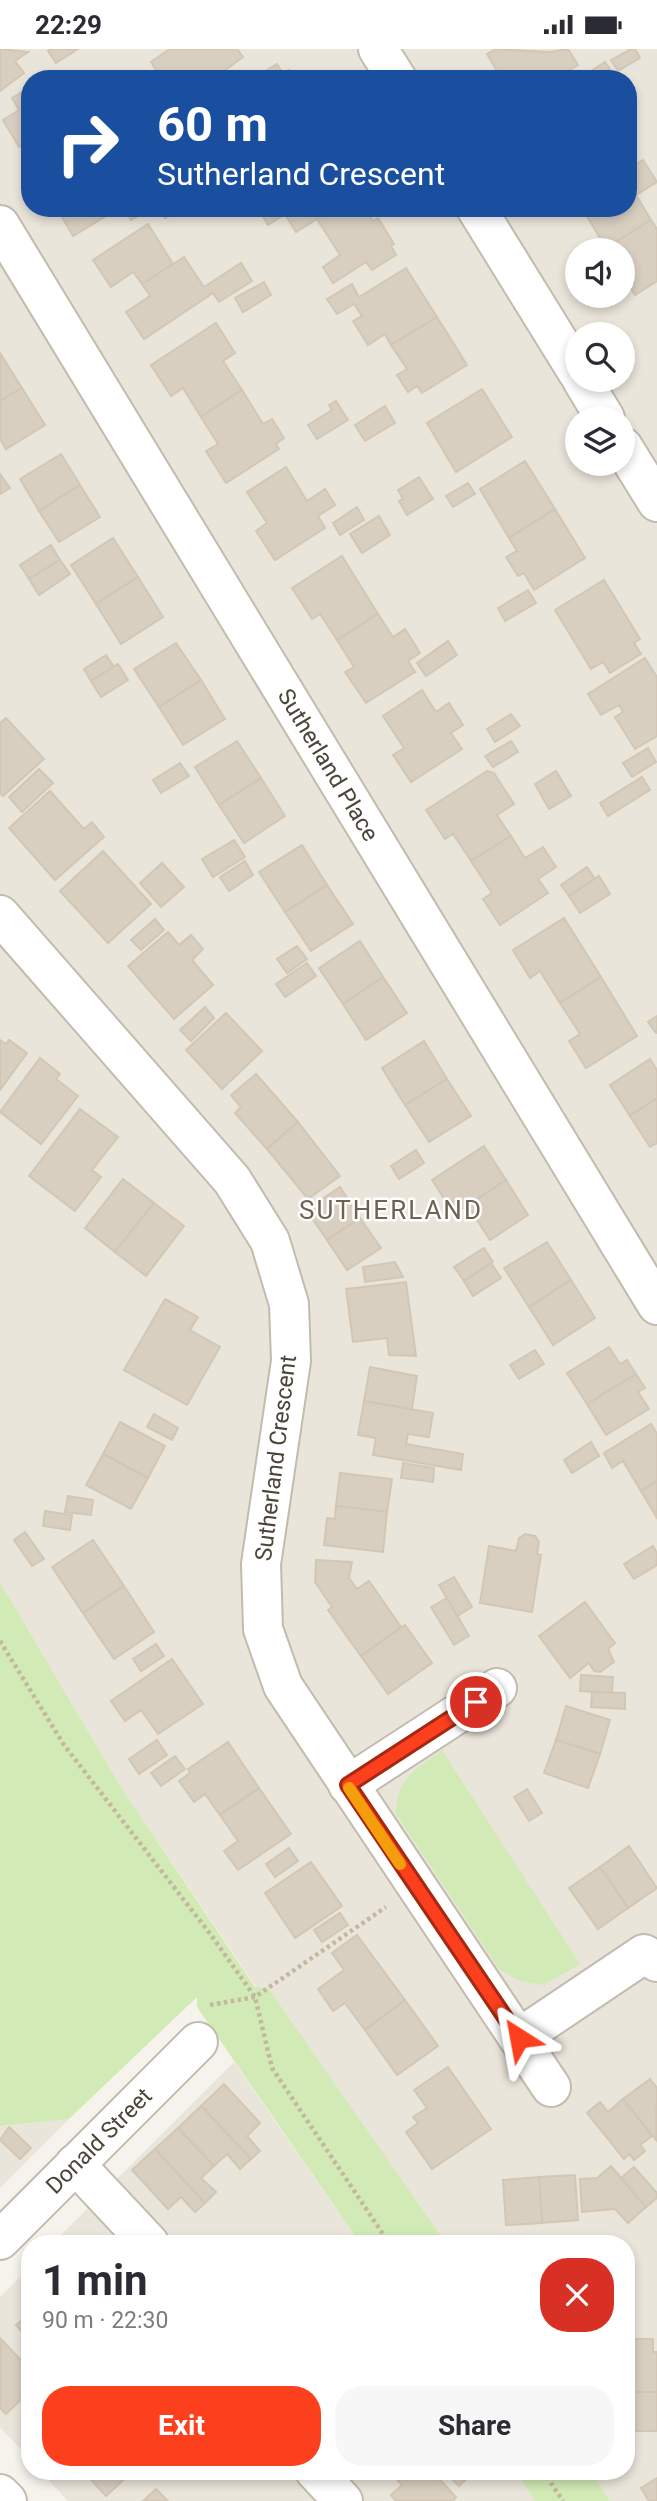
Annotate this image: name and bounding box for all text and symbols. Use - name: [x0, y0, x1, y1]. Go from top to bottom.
- text: 22:29: [35, 10, 102, 40]
- text: 60 m: [157, 96, 268, 153]
- icon: right: [42, 98, 133, 189]
- text: Sutherland Crescent: [157, 155, 445, 193]
- map controls: [565, 238, 635, 476]
- button: sound: [565, 238, 635, 308]
- button: search: [565, 322, 635, 392]
- button: layers: [565, 406, 635, 476]
- street label: Sutherland Place: [272, 684, 384, 846]
- district label: SUTHERLAND: [299, 1195, 483, 1225]
- street label: Sutherland Crescent: [250, 1354, 302, 1562]
- pin: [446, 1672, 506, 1732]
- icon: arrive: [457, 1683, 495, 1721]
- position arrow: [482, 2001, 556, 2075]
- street label: Donald Street: [41, 2083, 157, 2199]
- text: 1 min: [42, 2256, 148, 2305]
- button: close: [540, 2258, 614, 2332]
- text: 90 m · 22:30: [42, 2307, 168, 2334]
- button: Exit: [42, 2386, 321, 2466]
- button: Share: [335, 2386, 614, 2466]

